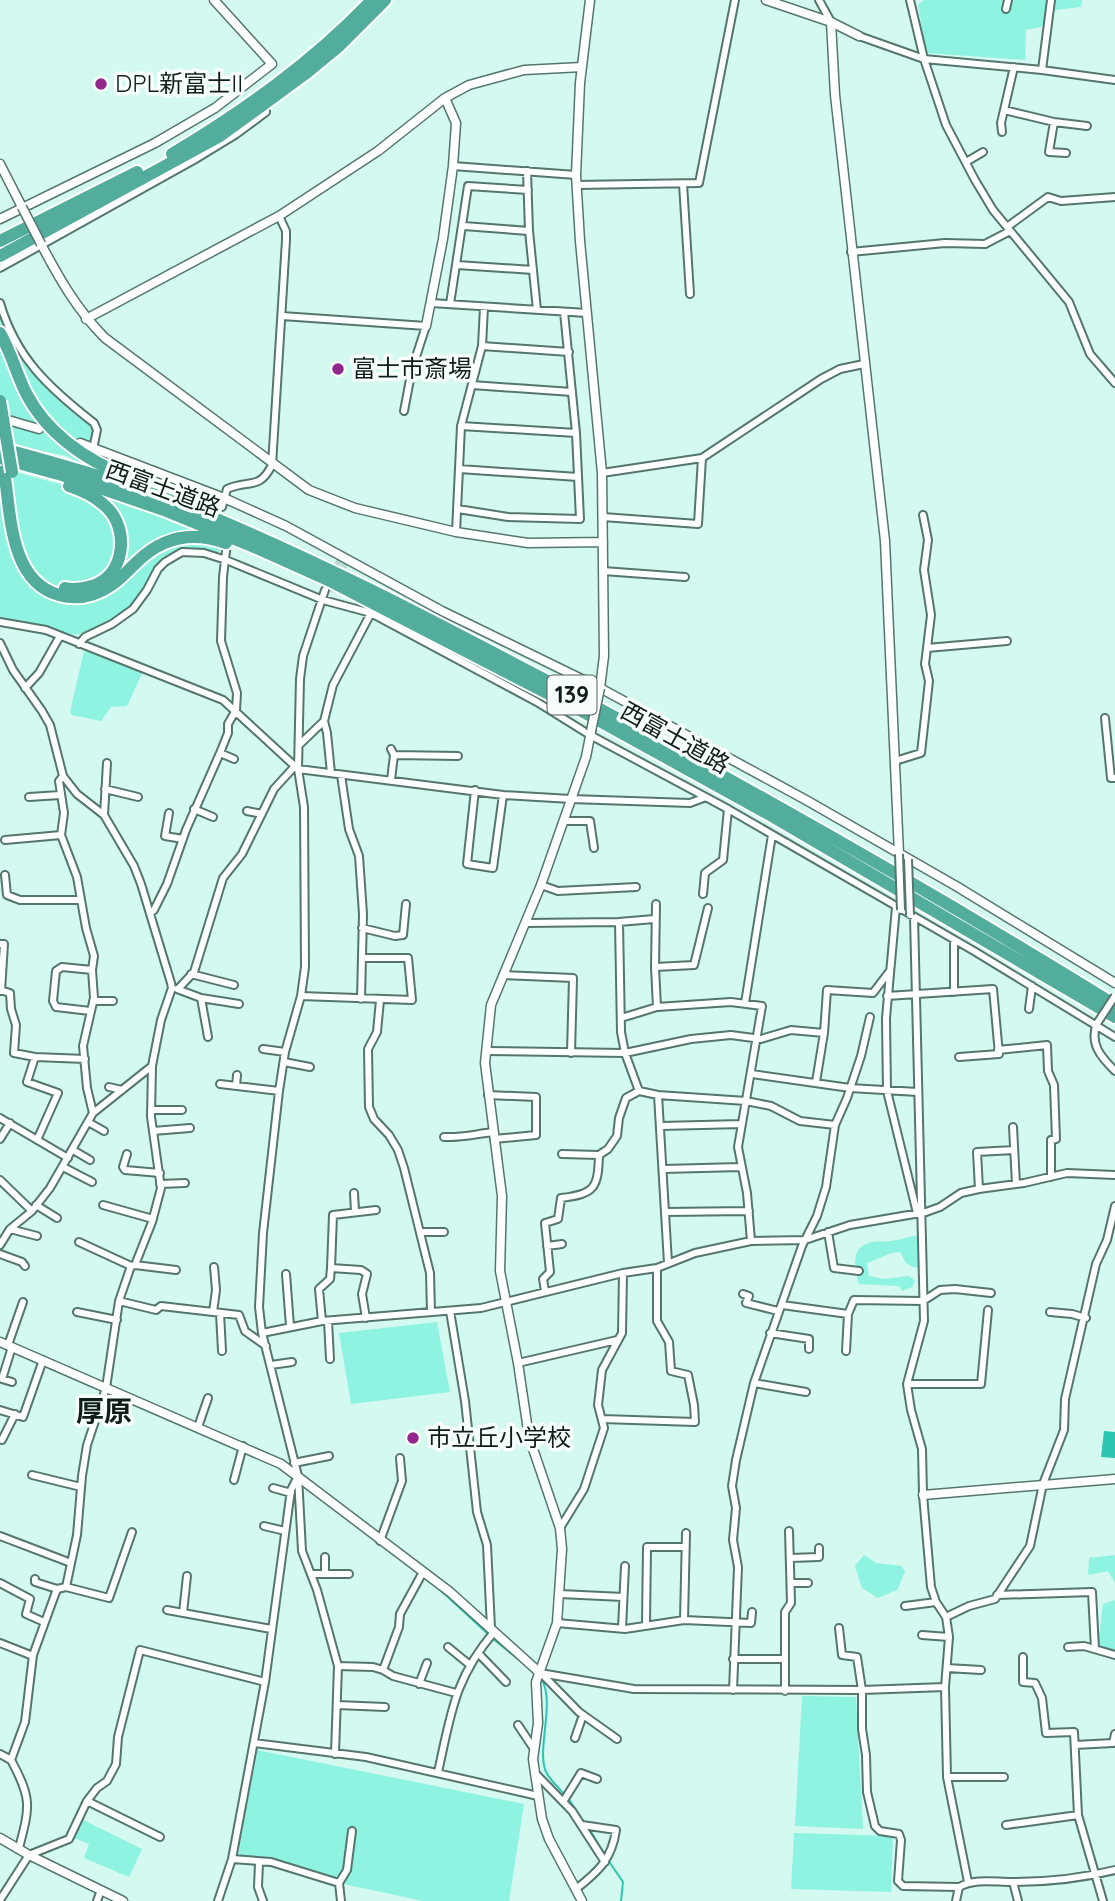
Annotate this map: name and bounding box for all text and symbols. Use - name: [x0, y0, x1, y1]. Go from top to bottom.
- place label: DPL新富士II: [115, 68, 243, 98]
- marker: DPL新富士II: [93, 76, 109, 92]
- place label: 富士市斎場: [352, 353, 472, 383]
- marker: 富士市斎場: [330, 361, 346, 377]
- street label: 西富士道路: [102, 453, 225, 523]
- road number: 139: [548, 676, 596, 715]
- street label: 西富士道路: [616, 695, 735, 779]
- district label: 厚原: [76, 1393, 132, 1428]
- place label: 市立丘小学校: [427, 1422, 571, 1452]
- marker: 市立丘小学校: [405, 1430, 421, 1446]

